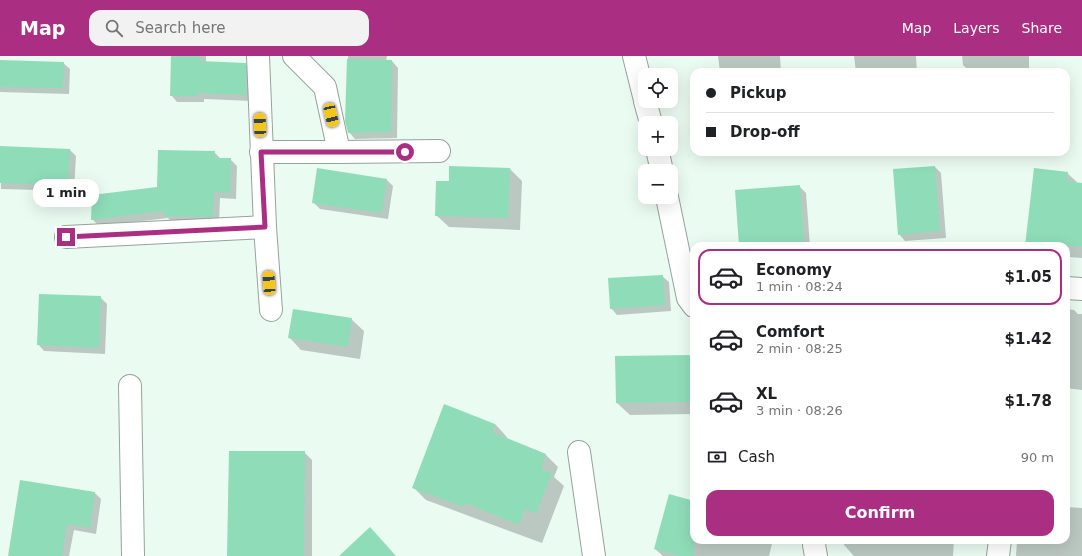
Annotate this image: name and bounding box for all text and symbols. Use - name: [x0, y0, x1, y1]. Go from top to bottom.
- search box: [89, 10, 369, 46]
- text: Map: [20, 17, 65, 39]
- icon: search: [103, 17, 125, 39]
- text: Search here: [135, 19, 225, 37]
- text: Map: [902, 20, 931, 36]
- text: Layers: [953, 20, 1000, 36]
- text: Share: [1022, 20, 1062, 36]
- map controls: [638, 68, 678, 204]
- button: locate: [638, 68, 678, 108]
- text: Pickup: [730, 84, 786, 102]
- car: [322, 102, 340, 128]
- car: [254, 113, 266, 137]
- button: +: [638, 116, 678, 156]
- text: Drop-off: [730, 123, 800, 141]
- route start: [396, 143, 414, 161]
- button: −: [638, 164, 678, 204]
- callout: 1 min: [33, 179, 99, 207]
- text: 1 min: [46, 185, 86, 200]
- route end: [57, 228, 75, 246]
- icon: car: [708, 259, 744, 295]
- text: Economy: [756, 261, 832, 279]
- text: $1.05: [1005, 268, 1052, 286]
- car: [262, 271, 276, 295]
- text: 1 min · 08:24: [756, 279, 843, 294]
- icon: car: [708, 321, 744, 357]
- text: Comfort: [756, 323, 824, 341]
- text: $1.42: [1005, 330, 1052, 348]
- text: 2 min · 08:25: [756, 341, 843, 356]
- icon: car: [708, 383, 744, 419]
- text: XL: [756, 385, 777, 403]
- text: $1.78: [1005, 392, 1052, 410]
- text: 3 min · 08:26: [756, 403, 843, 418]
- icon: cash: [706, 446, 728, 468]
- text: Cash: [738, 448, 775, 466]
- text: 90 m: [1021, 450, 1054, 465]
- button: Confirm: [706, 490, 1054, 536]

